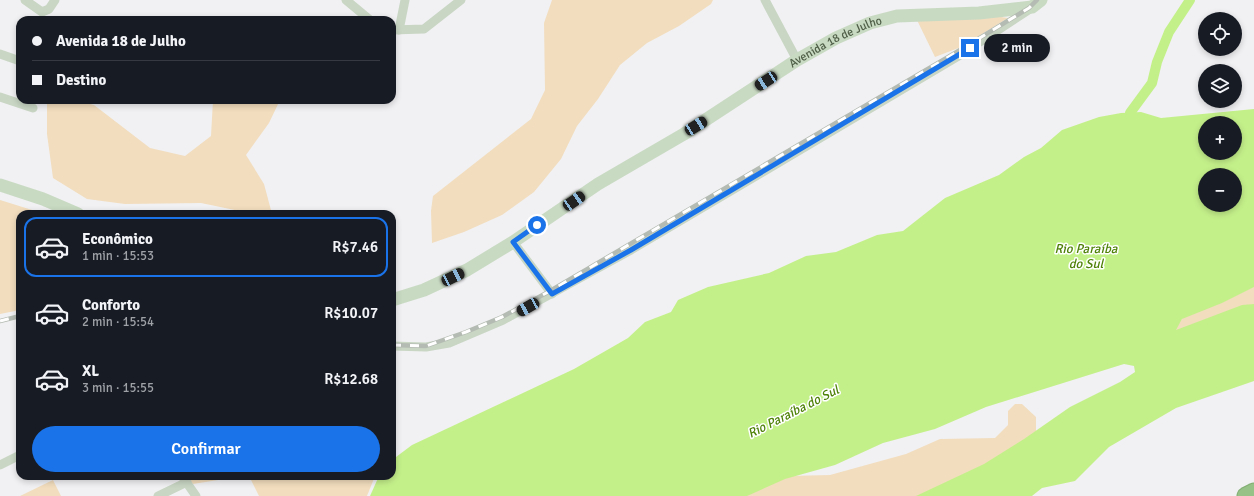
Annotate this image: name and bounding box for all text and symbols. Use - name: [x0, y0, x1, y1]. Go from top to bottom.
- map controls: [1198, 12, 1242, 212]
- button: locate: [1198, 12, 1242, 56]
- street label: Avenida 18 de Julho: [786, 13, 884, 71]
- text: Avenida 18 de Julho: [56, 32, 186, 50]
- callout: 2 min: [984, 34, 1050, 62]
- route end: [961, 39, 979, 57]
- text: 2 min: [1001, 40, 1033, 56]
- button: layers: [1198, 64, 1242, 108]
- car: [753, 69, 779, 93]
- text: Destino: [56, 71, 106, 89]
- car: [683, 115, 709, 137]
- button: +: [1198, 116, 1242, 160]
- button: −: [1198, 168, 1242, 212]
- car: [561, 189, 587, 213]
- route start: [528, 216, 546, 234]
- icon: car: [34, 229, 70, 265]
- text: Econômico: [82, 230, 153, 248]
- text: R$7.46: [332, 238, 378, 256]
- water label: Rio Paraíba do Sul: [1055, 241, 1118, 272]
- text: 1 min · 15:53: [82, 248, 154, 264]
- car: [440, 266, 466, 288]
- icon: car: [34, 295, 70, 331]
- text: Conforto: [82, 296, 140, 314]
- car: [515, 296, 541, 318]
- text: R$10.07: [324, 304, 378, 322]
- text: 2 min · 15:54: [82, 314, 154, 330]
- icon: car: [34, 361, 70, 397]
- text: XL: [82, 362, 99, 380]
- text: R$12.68: [324, 370, 378, 388]
- text: 3 min · 15:55: [82, 380, 154, 396]
- water label: Rio Paraíba do Sul: [745, 381, 843, 442]
- button: Confirmar: [32, 426, 380, 472]

